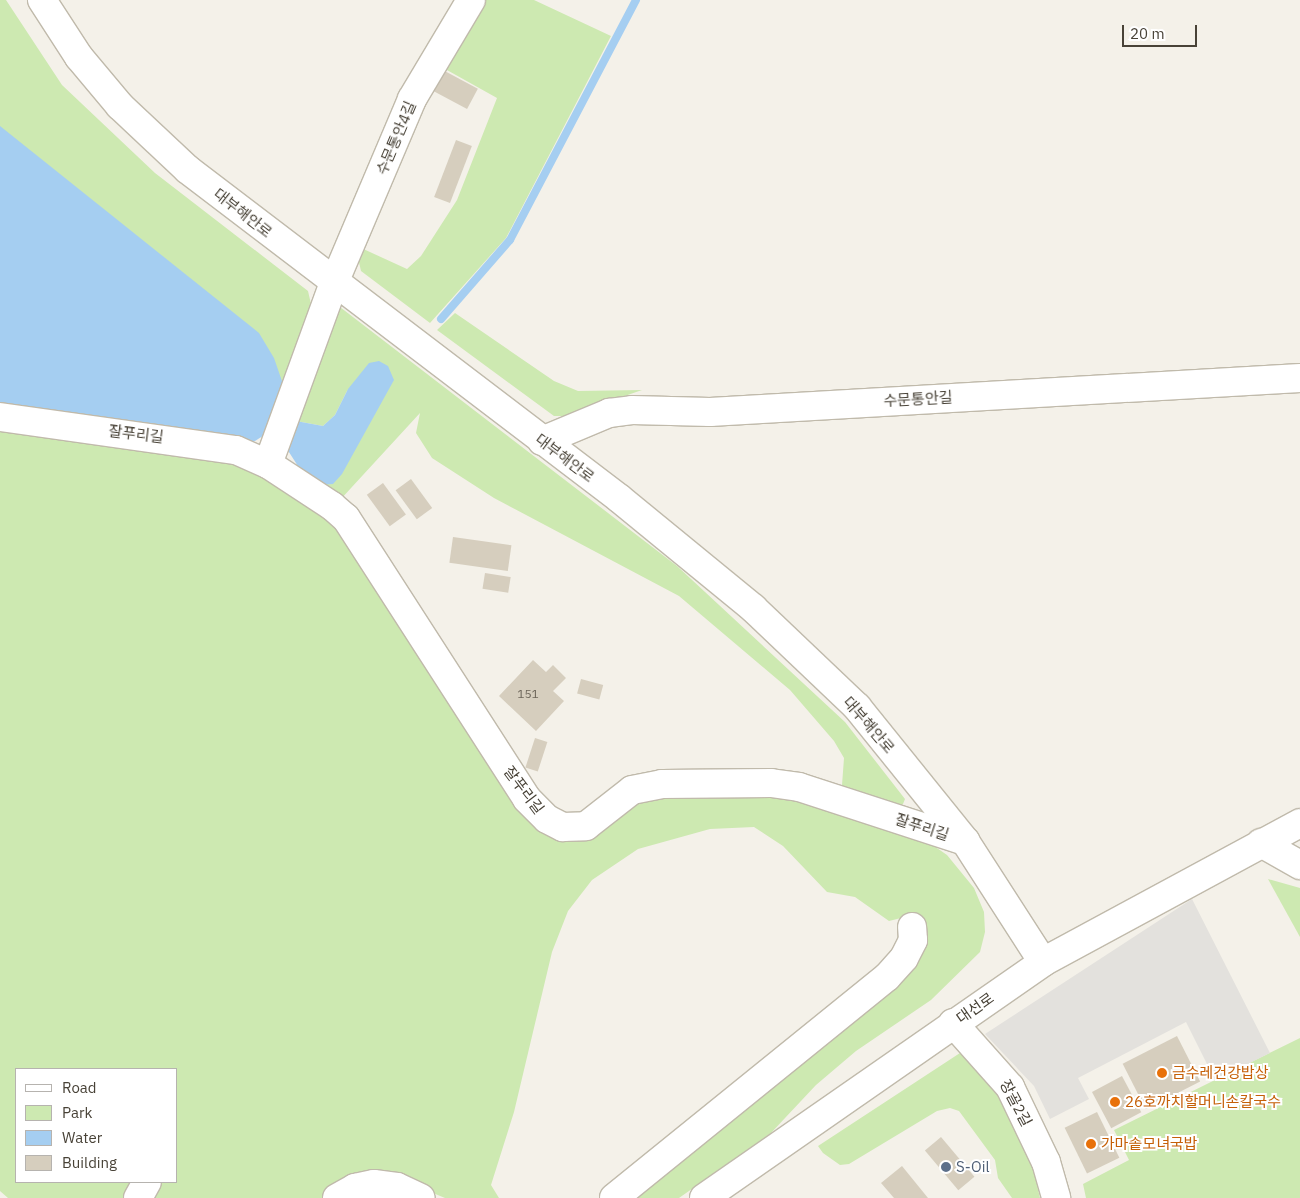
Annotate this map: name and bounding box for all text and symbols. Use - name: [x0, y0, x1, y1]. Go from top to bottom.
- scale bar: [1125, 15, 1200, 47]
- text: 20 m: [1130, 24, 1165, 43]
- street label: 수문통안4길: [372, 99, 420, 177]
- street label: 대부해안로: [210, 185, 276, 241]
- street label: 수문통안길: [883, 388, 953, 410]
- street label: 잘푸리길: [108, 422, 164, 446]
- street label: 대부해안로: [532, 430, 598, 486]
- house number: 151: [517, 687, 539, 701]
- street label: 대부해안로: [840, 693, 898, 757]
- street label: 잘푸리길: [500, 763, 548, 817]
- street label: 잘푸리길: [893, 810, 951, 844]
- street label: 대선로: [953, 989, 997, 1027]
- place label: 금수레건강밥상: [1172, 1064, 1269, 1082]
- marker: 금수레건강밥상: [1156, 1067, 1168, 1079]
- legend: [15, 1068, 178, 1183]
- street label: 장골2길: [996, 1077, 1036, 1129]
- text: Road: [62, 1078, 97, 1097]
- place label: 26호까치할머니손칼국수: [1125, 1093, 1281, 1111]
- marker: 26호까치할머니손칼국수: [1109, 1096, 1121, 1108]
- text: Park: [62, 1103, 92, 1122]
- text: Water: [62, 1128, 102, 1147]
- place label: 가마솥모녀국밥: [1101, 1135, 1198, 1153]
- marker: 가마솥모녀국밥: [1085, 1138, 1097, 1150]
- text: Building: [62, 1153, 117, 1172]
- place label: S-Oil: [956, 1158, 990, 1176]
- marker: S-Oil: [940, 1161, 952, 1173]

